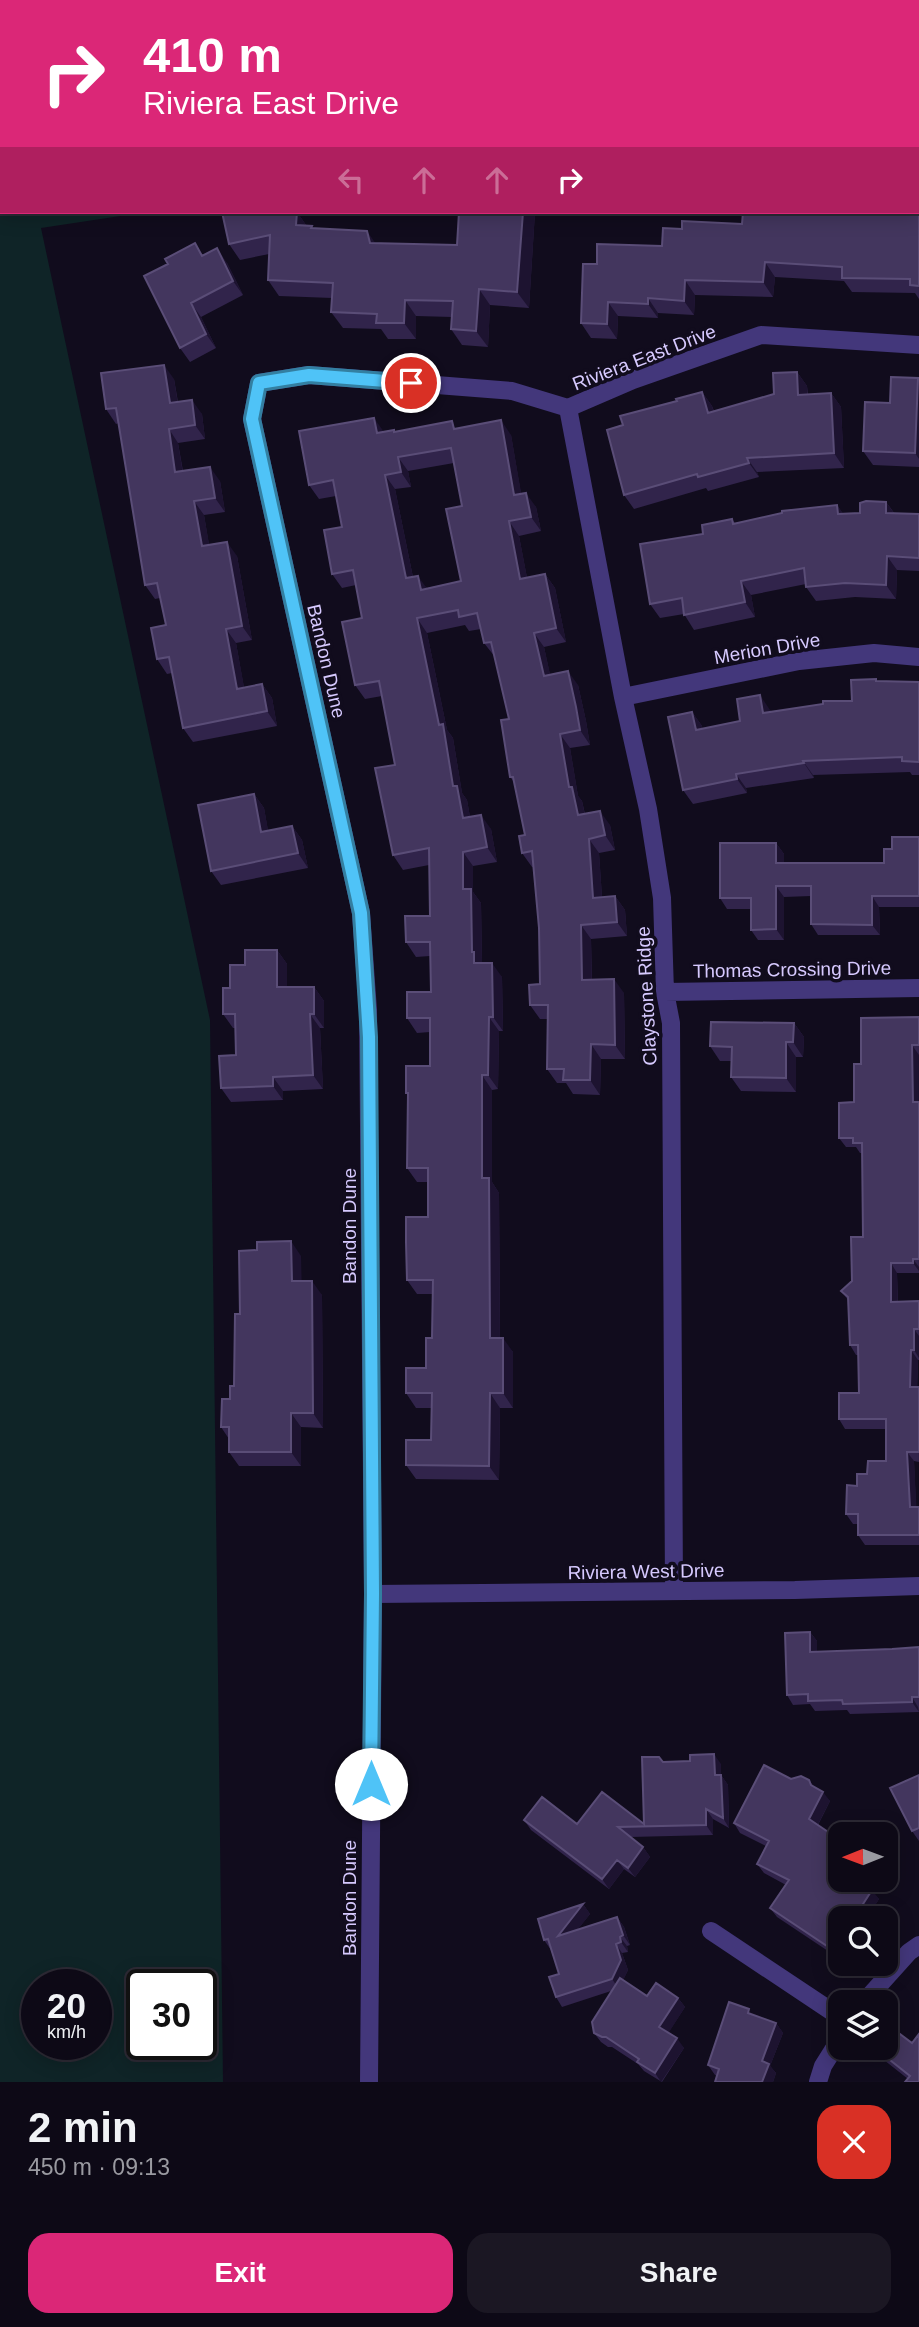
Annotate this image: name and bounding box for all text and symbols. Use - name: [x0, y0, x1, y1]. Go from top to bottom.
- icon: right: [28, 28, 119, 119]
- text: 410 m: [143, 28, 282, 82]
- text: Riviera East Drive: [143, 85, 399, 121]
- icon: left: [332, 161, 370, 199]
- icon: ahead: [405, 161, 443, 199]
- icon: ahead: [478, 161, 516, 199]
- icon: right: [551, 161, 589, 199]
- street label: Riviera East Drive: [569, 320, 719, 395]
- pin: [381, 353, 441, 413]
- icon: arrive: [392, 364, 430, 402]
- street label: Bandon Dune: [303, 602, 350, 720]
- street label: Merion Drive: [712, 629, 822, 668]
- street label: Claystone Ridge: [632, 926, 661, 1066]
- street label: Thomas Crossing Drive: [693, 957, 891, 982]
- street label: Bandon Dune: [339, 1168, 360, 1284]
- street label: Riviera West Drive: [567, 1560, 725, 1583]
- position arrow: [334, 1747, 408, 1821]
- north arrow: [828, 1822, 898, 1892]
- map controls: [828, 1822, 898, 2060]
- street label: Bandon Dune: [339, 1840, 360, 1956]
- button: search: [828, 1906, 898, 1976]
- speed limit sign: 30: [126, 1969, 217, 2060]
- text: 20: [47, 1986, 86, 2025]
- button: layers: [828, 1990, 898, 2060]
- text: km/h: [47, 2022, 86, 2042]
- text: 2 min: [28, 2104, 138, 2151]
- button: close: [817, 2105, 891, 2179]
- text: 450 m · 09:13: [28, 2154, 170, 2180]
- button: Exit: [28, 2233, 453, 2313]
- button: Share: [467, 2233, 891, 2313]

